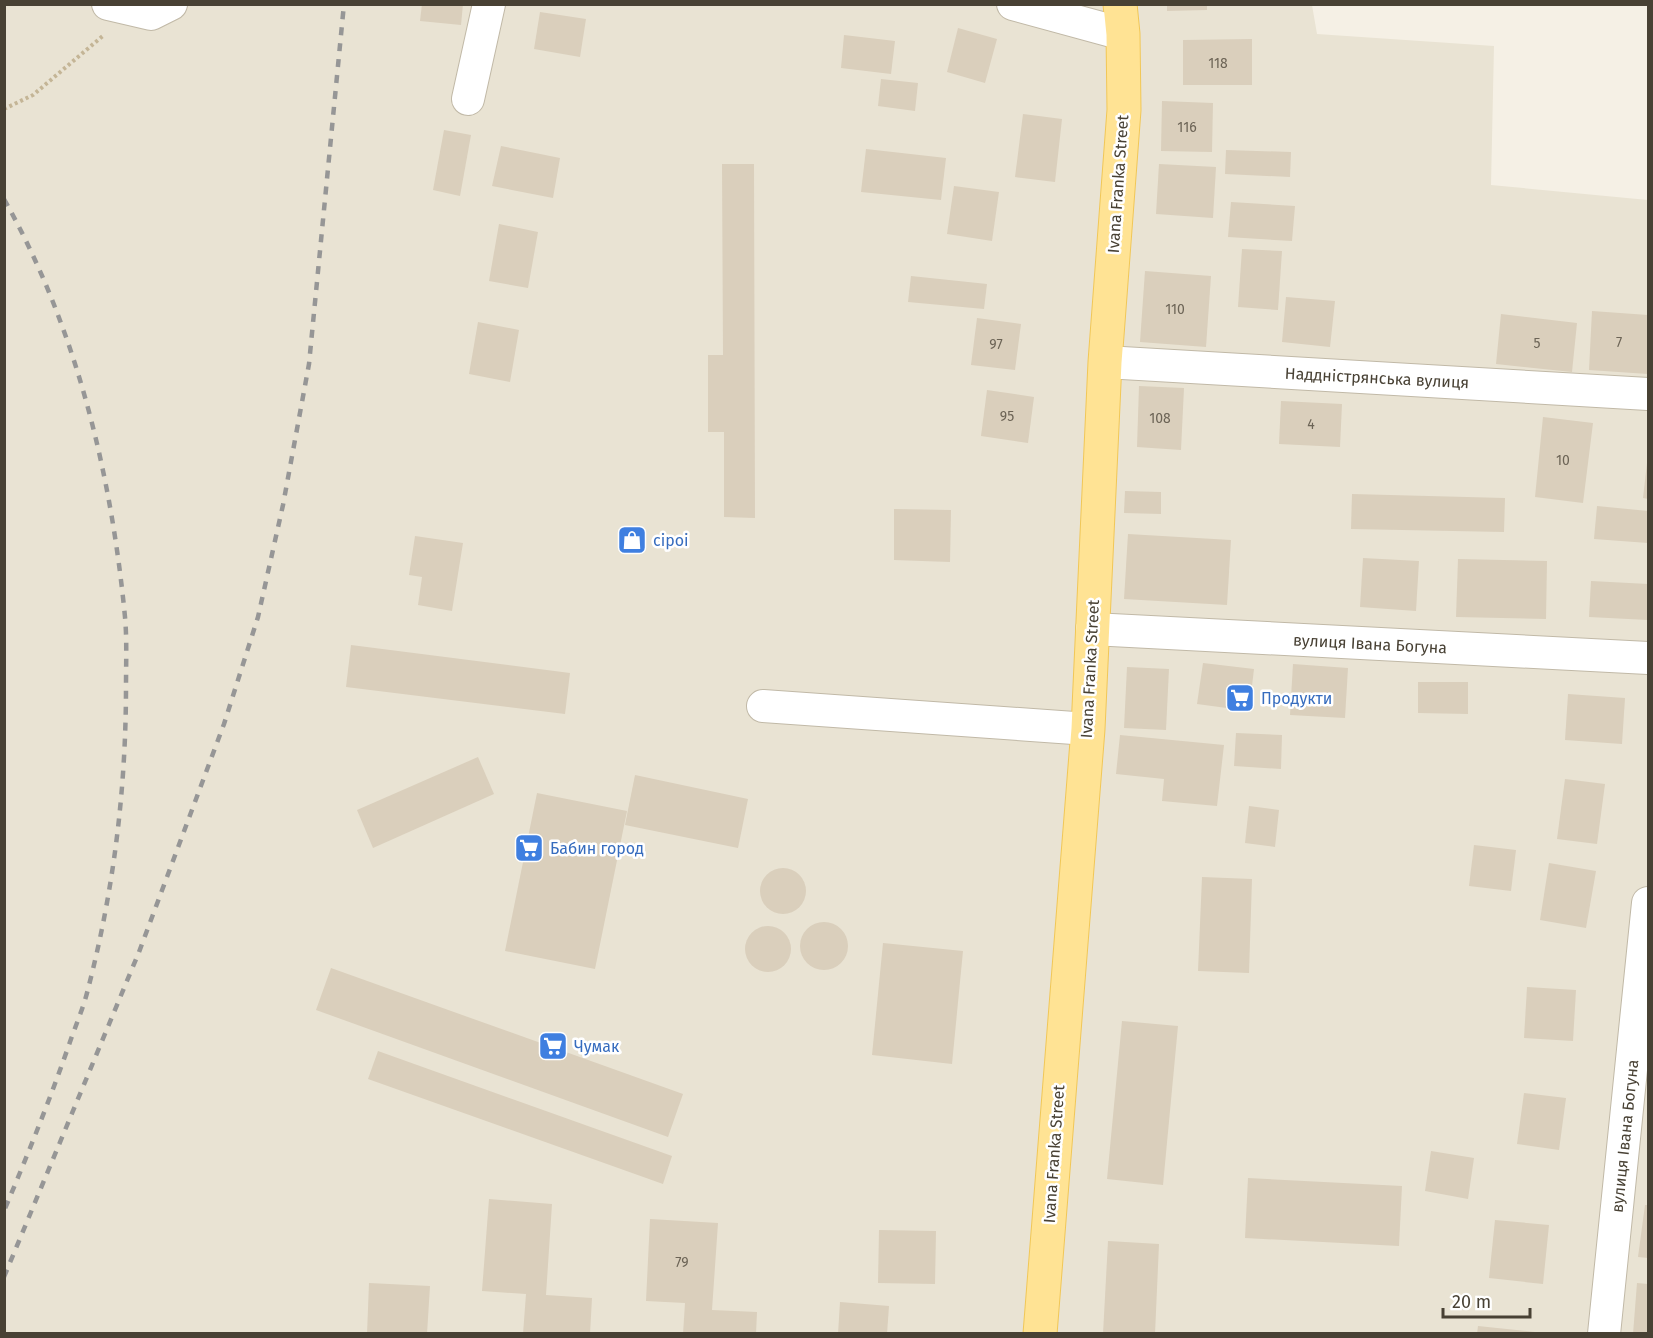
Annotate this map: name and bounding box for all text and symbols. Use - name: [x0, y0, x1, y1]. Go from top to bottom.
- house number: 118: [1208, 55, 1228, 72]
- street label: Ivana Franka Street: [1104, 114, 1132, 254]
- house number: 116: [1177, 119, 1197, 136]
- house number: 110: [1165, 301, 1185, 318]
- house number: 7: [1616, 334, 1622, 351]
- house number: 5: [1533, 335, 1541, 352]
- house number: 97: [989, 336, 1003, 353]
- street label: Наддністрянська вулиця: [1284, 364, 1470, 392]
- house number: 95: [1000, 408, 1014, 425]
- house number: 108: [1149, 410, 1171, 427]
- house number: 4: [1307, 416, 1315, 433]
- house number: 10: [1556, 452, 1570, 469]
- shop icon: сіроі: [616, 524, 648, 556]
- place label: сіроі: [653, 531, 689, 550]
- street label: Ivana Franka Street: [1077, 599, 1103, 739]
- street label: вулиця Івана Богуна: [1293, 630, 1447, 658]
- supermarket icon: Продукти: [1224, 682, 1256, 714]
- place label: Продукти: [1261, 689, 1332, 708]
- supermarket icon: Бабин город: [513, 832, 545, 864]
- place label: Бабин город: [550, 839, 644, 858]
- supermarket icon: Чумак: [537, 1030, 569, 1062]
- place label: Чумак: [574, 1037, 620, 1056]
- street label: вулиця Івана Богуна: [1608, 1058, 1642, 1214]
- street label: Ivana Franka Street: [1040, 1084, 1068, 1224]
- house number: 79: [675, 1254, 689, 1271]
- scale bar: [1443, 1281, 1530, 1319]
- text: 20 m: [1452, 1291, 1491, 1313]

